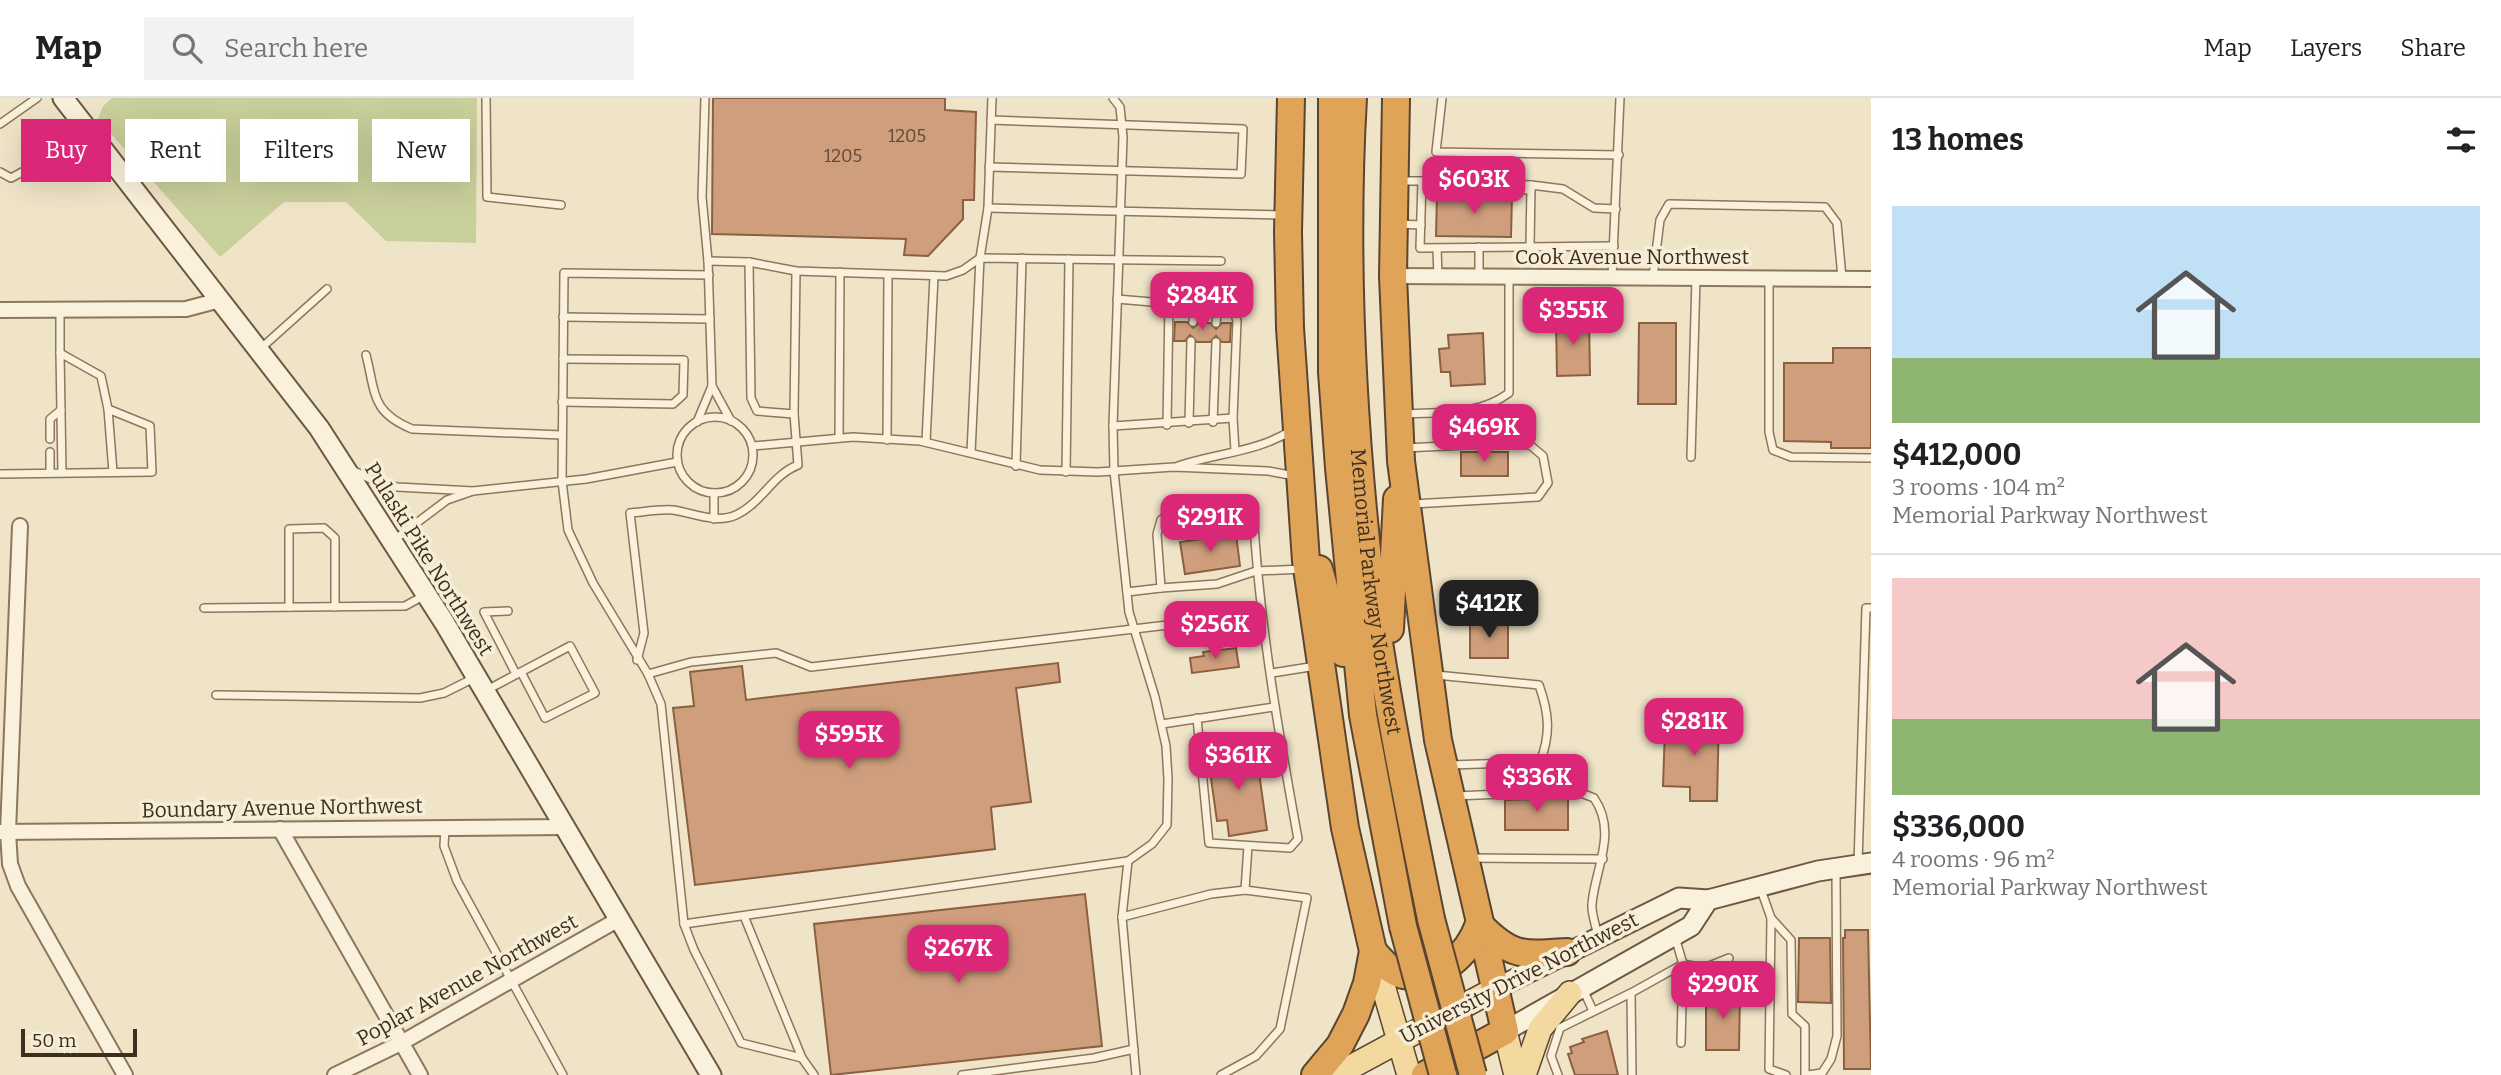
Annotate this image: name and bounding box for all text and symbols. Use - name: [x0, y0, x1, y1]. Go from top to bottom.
- search box: [144, 17, 634, 80]
- text: Map: [35, 28, 102, 68]
- icon: search: [168, 29, 206, 67]
- text: Search here: [224, 33, 368, 64]
- text: Map: [2204, 34, 2252, 62]
- text: Layers: [2290, 34, 2362, 62]
- text: Share: [2400, 34, 2466, 62]
- chip: Buy: [21, 119, 111, 182]
- chip: Rent: [125, 119, 226, 182]
- chip: Filters: [240, 119, 358, 182]
- chip: New: [372, 119, 470, 182]
- icon: filters: [2442, 121, 2480, 159]
- text: 13 homes: [1892, 122, 2024, 158]
- house number: 1205: [888, 125, 926, 147]
- house number: 1205: [824, 145, 862, 167]
- pin: $603K: [1425, 156, 1523, 216]
- text: $603K: [1438, 165, 1510, 193]
- street label: Cook Avenue Northwest: [1515, 244, 1750, 270]
- icon: home: [2123, 252, 2249, 378]
- pin: $284K: [1153, 272, 1251, 332]
- text: $284K: [1166, 281, 1238, 309]
- pin: $355K: [1524, 288, 1622, 347]
- text: $355K: [1539, 296, 1607, 324]
- pin: $469K: [1435, 404, 1533, 464]
- text: $469K: [1448, 413, 1520, 441]
- text: $412,000: [1892, 437, 2022, 473]
- street label: Memorial Parkway Northwest: [1345, 447, 1408, 737]
- street label: Pulaski Pike Northwest: [359, 458, 499, 661]
- text: 3 rooms · 104 m²: [1892, 473, 2065, 501]
- pin: $291K: [1161, 494, 1259, 554]
- text: Memorial Parkway Northwest: [1892, 501, 2208, 529]
- text: $291K: [1177, 503, 1243, 531]
- pin: $412K: [1440, 580, 1538, 640]
- text: $412K: [1455, 589, 1523, 617]
- pin: $256K: [1166, 602, 1264, 661]
- text: $256K: [1180, 610, 1250, 638]
- icon: home: [2123, 624, 2249, 750]
- pin: $281K: [1645, 698, 1743, 758]
- text: $281K: [1660, 707, 1728, 735]
- pin: $595K: [800, 712, 898, 771]
- text: $595K: [815, 720, 884, 748]
- pin: $361K: [1189, 732, 1287, 792]
- text: $361K: [1205, 741, 1271, 769]
- pin: $336K: [1488, 754, 1586, 814]
- text: $336K: [1502, 763, 1572, 791]
- street label: Boundary Avenue Northwest: [141, 793, 423, 823]
- text: $336,000: [1892, 809, 2025, 845]
- text: 4 rooms · 96 m²: [1892, 845, 2055, 873]
- text: Memorial Parkway Northwest: [1892, 873, 2208, 901]
- street label: University Drive Northwest: [1395, 906, 1643, 1050]
- street label: Poplar Avenue Northwest: [352, 908, 582, 1052]
- pin: $267K: [909, 926, 1007, 985]
- text: $267K: [923, 934, 993, 962]
- pin: $290K: [1674, 962, 1772, 1021]
- text: $290K: [1687, 970, 1759, 998]
- scale bar: [21, 1026, 136, 1058]
- text: 50 m: [32, 1029, 76, 1052]

